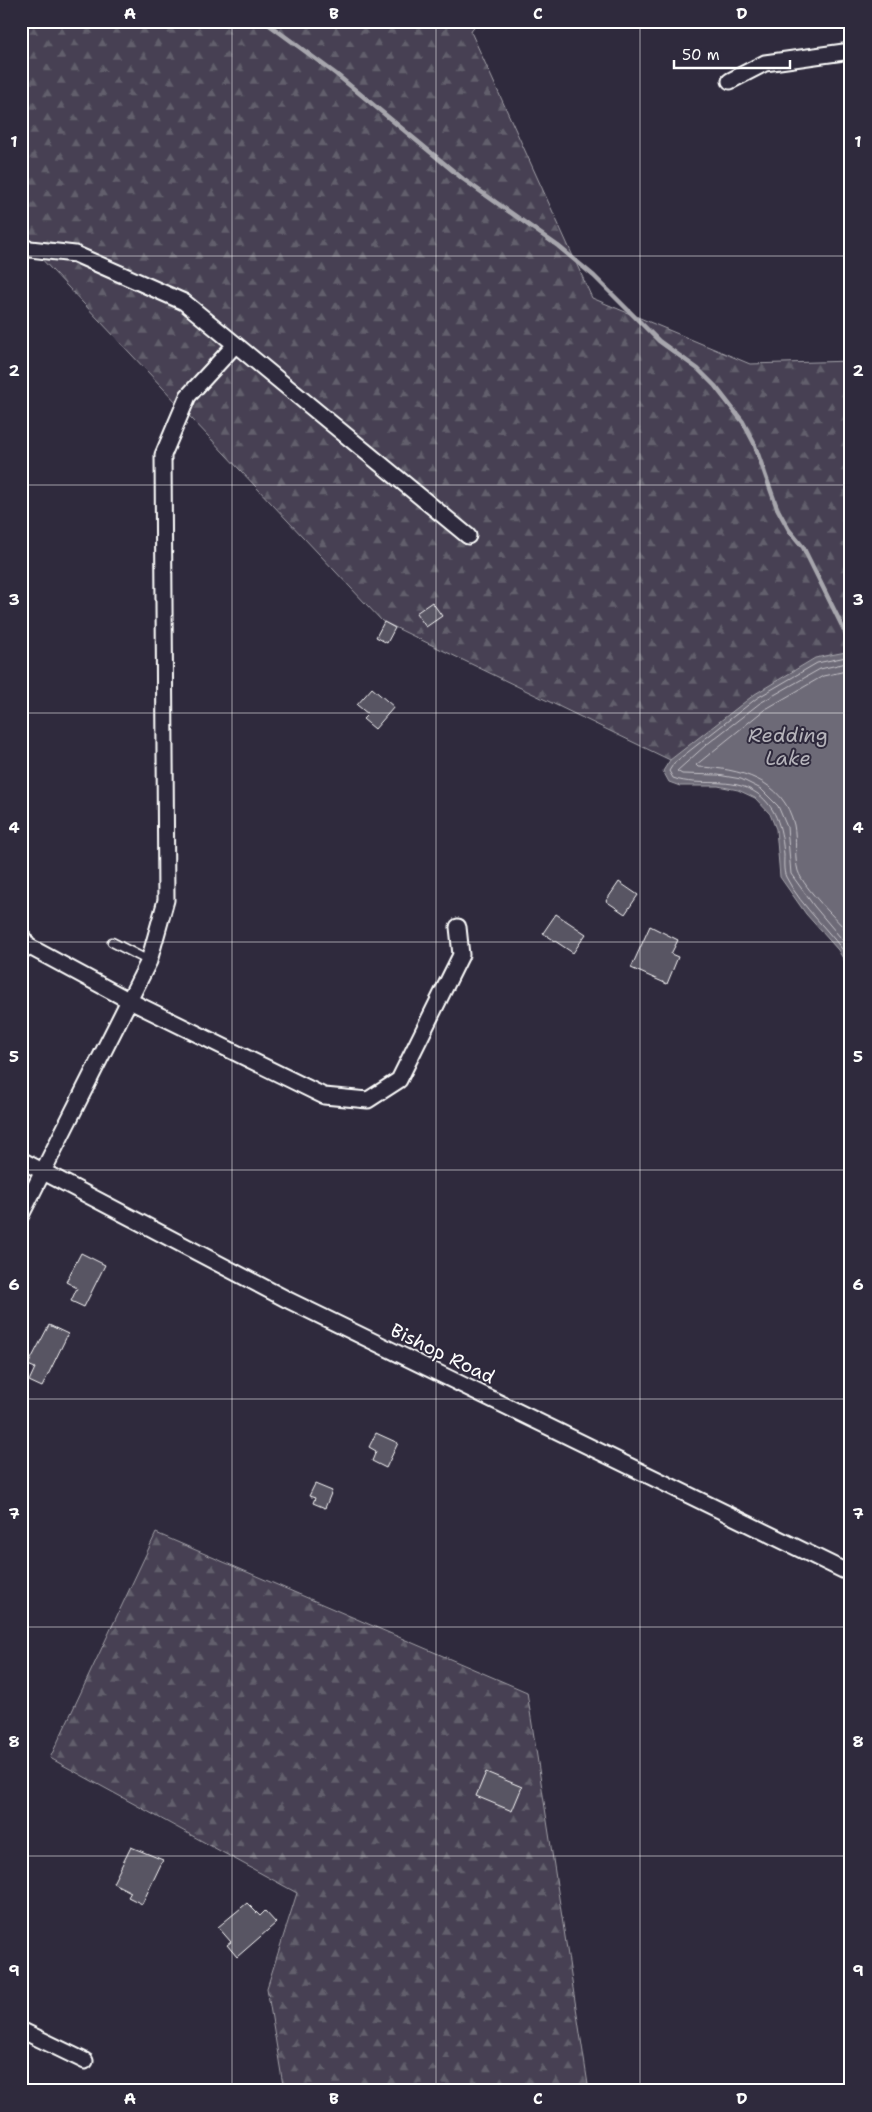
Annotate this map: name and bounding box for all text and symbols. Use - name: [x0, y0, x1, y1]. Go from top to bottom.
- text: A: [124, 3, 136, 24]
- text: B: [329, 3, 339, 24]
- text: C: [533, 3, 543, 24]
- text: D: [736, 3, 748, 24]
- scale bar: [674, 38, 791, 70]
- text: 50 m: [682, 45, 720, 65]
- text: 1: [10, 131, 18, 152]
- text: 1: [854, 131, 862, 152]
- text: 2: [8, 360, 20, 381]
- text: 2: [852, 360, 864, 381]
- text: 3: [8, 589, 20, 610]
- text: 3: [852, 589, 864, 610]
- water label: Redding Lake: [748, 722, 828, 771]
- text: 4: [8, 817, 20, 838]
- text: 4: [852, 817, 864, 838]
- text: 5: [9, 1046, 19, 1067]
- text: 5: [853, 1046, 863, 1067]
- text: 6: [8, 1274, 20, 1295]
- text: 6: [852, 1274, 864, 1295]
- street label: Bishop Road: [386, 1317, 499, 1390]
- text: 7: [8, 1503, 20, 1524]
- text: 7: [852, 1503, 864, 1524]
- text: 8: [8, 1731, 20, 1752]
- text: 8: [852, 1731, 864, 1752]
- text: 9: [8, 1960, 20, 1981]
- text: 9: [852, 1960, 864, 1981]
- text: A: [124, 2088, 136, 2109]
- text: B: [329, 2088, 339, 2109]
- text: C: [533, 2088, 543, 2109]
- text: D: [736, 2088, 748, 2109]

